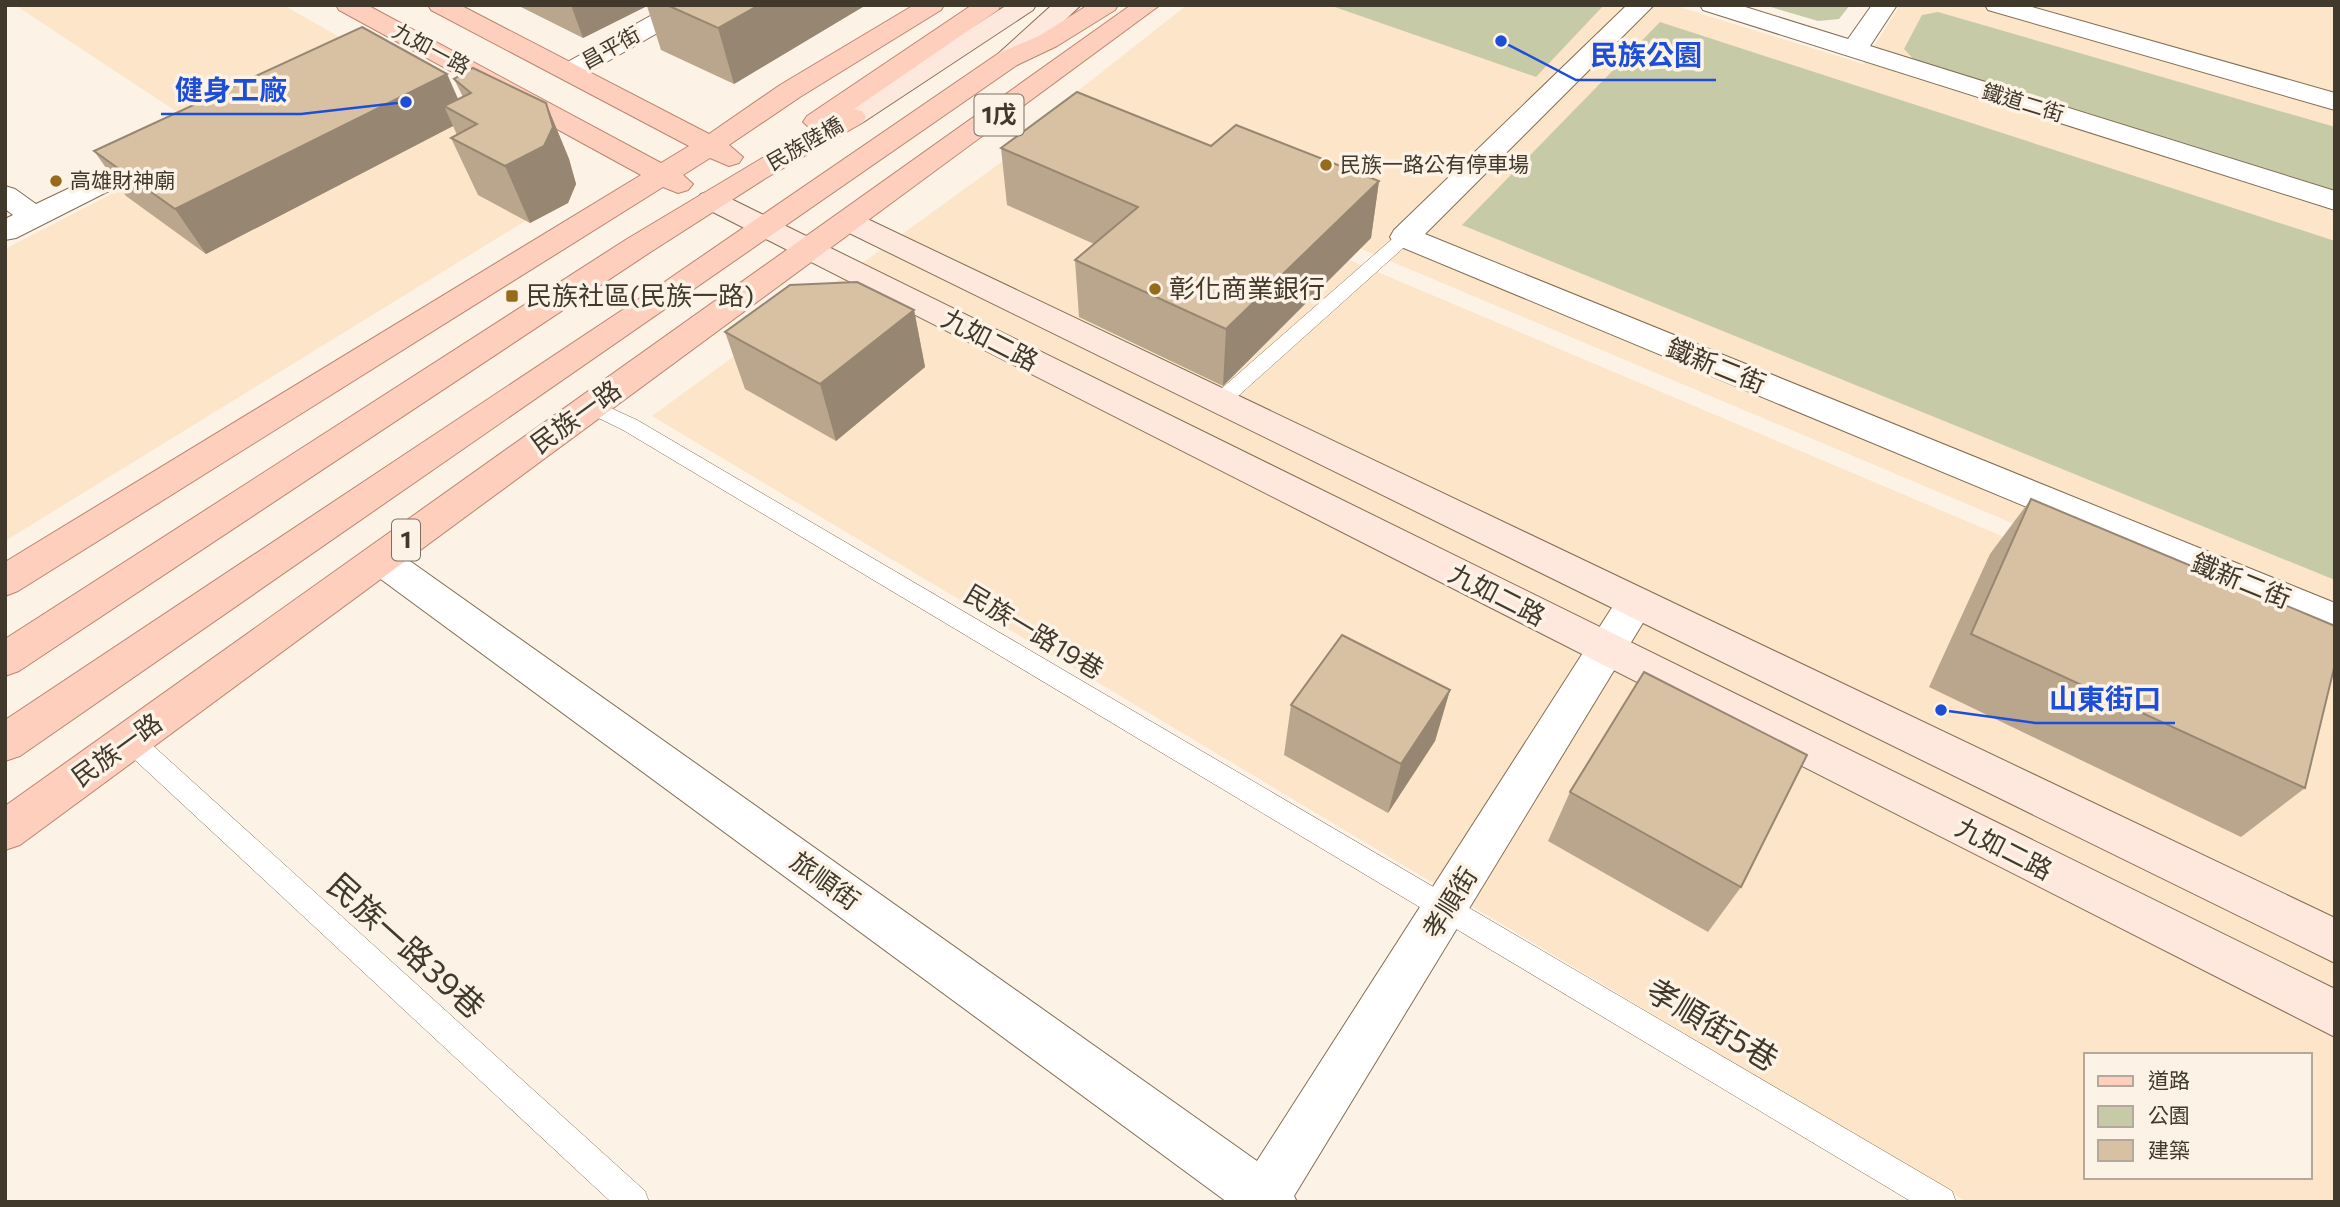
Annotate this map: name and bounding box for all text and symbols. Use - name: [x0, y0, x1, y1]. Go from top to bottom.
- street label: 九如一路: [389, 17, 475, 78]
- street label: 昌平街: [577, 20, 644, 73]
- callout: 民族公園: [1576, 31, 1716, 80]
- text: 民族公園: [1590, 37, 1702, 71]
- callout: 健身工廠: [161, 65, 301, 114]
- text: 健身工廠: [175, 72, 287, 106]
- street label: 鐵道二街: [1980, 77, 2067, 126]
- road number: 1戊: [974, 94, 1024, 135]
- street label: 民族陸橋: [762, 111, 847, 175]
- place label: 民族一路公有停車場: [1340, 151, 1529, 176]
- marker: 民族一路公有停車場: [1318, 157, 1334, 173]
- place label: 高雄財神廟: [70, 167, 175, 192]
- marker: 高雄財神廟: [48, 173, 64, 189]
- place label: 彰化商業銀行: [1169, 272, 1325, 303]
- place label: 民族社區(民族一路): [526, 279, 754, 310]
- marker: 彰化商業銀行: [1147, 281, 1163, 297]
- marker: 民族社區(民族一路): [504, 288, 520, 304]
- street label: 九如二路: [937, 301, 1044, 376]
- street label: 鐵新二街: [1663, 331, 1771, 398]
- street label: 民族一路: [524, 373, 626, 459]
- road number: 1: [392, 520, 420, 560]
- street label: 鐵新二街: [2188, 546, 2296, 613]
- street label: 九如二路: [1444, 556, 1551, 631]
- street label: 民族一路19巷: [960, 577, 1110, 684]
- callout: 山東街口: [2035, 674, 2175, 723]
- text: 山東街口: [2049, 681, 2161, 715]
- street label: 民族一路: [65, 706, 167, 792]
- street label: 九如二路: [1951, 810, 2058, 885]
- street label: 旅順街: [785, 844, 867, 915]
- street label: 孝順街: [1415, 861, 1483, 943]
- street label: 民族一路39巷: [321, 864, 494, 1026]
- street label: 孝順街5巷: [1640, 968, 1786, 1078]
- legend: [2084, 1053, 2312, 1179]
- text: 道路: [2148, 1067, 2190, 1092]
- text: 公園: [2148, 1102, 2190, 1127]
- text: 建築: [2148, 1137, 2190, 1162]

